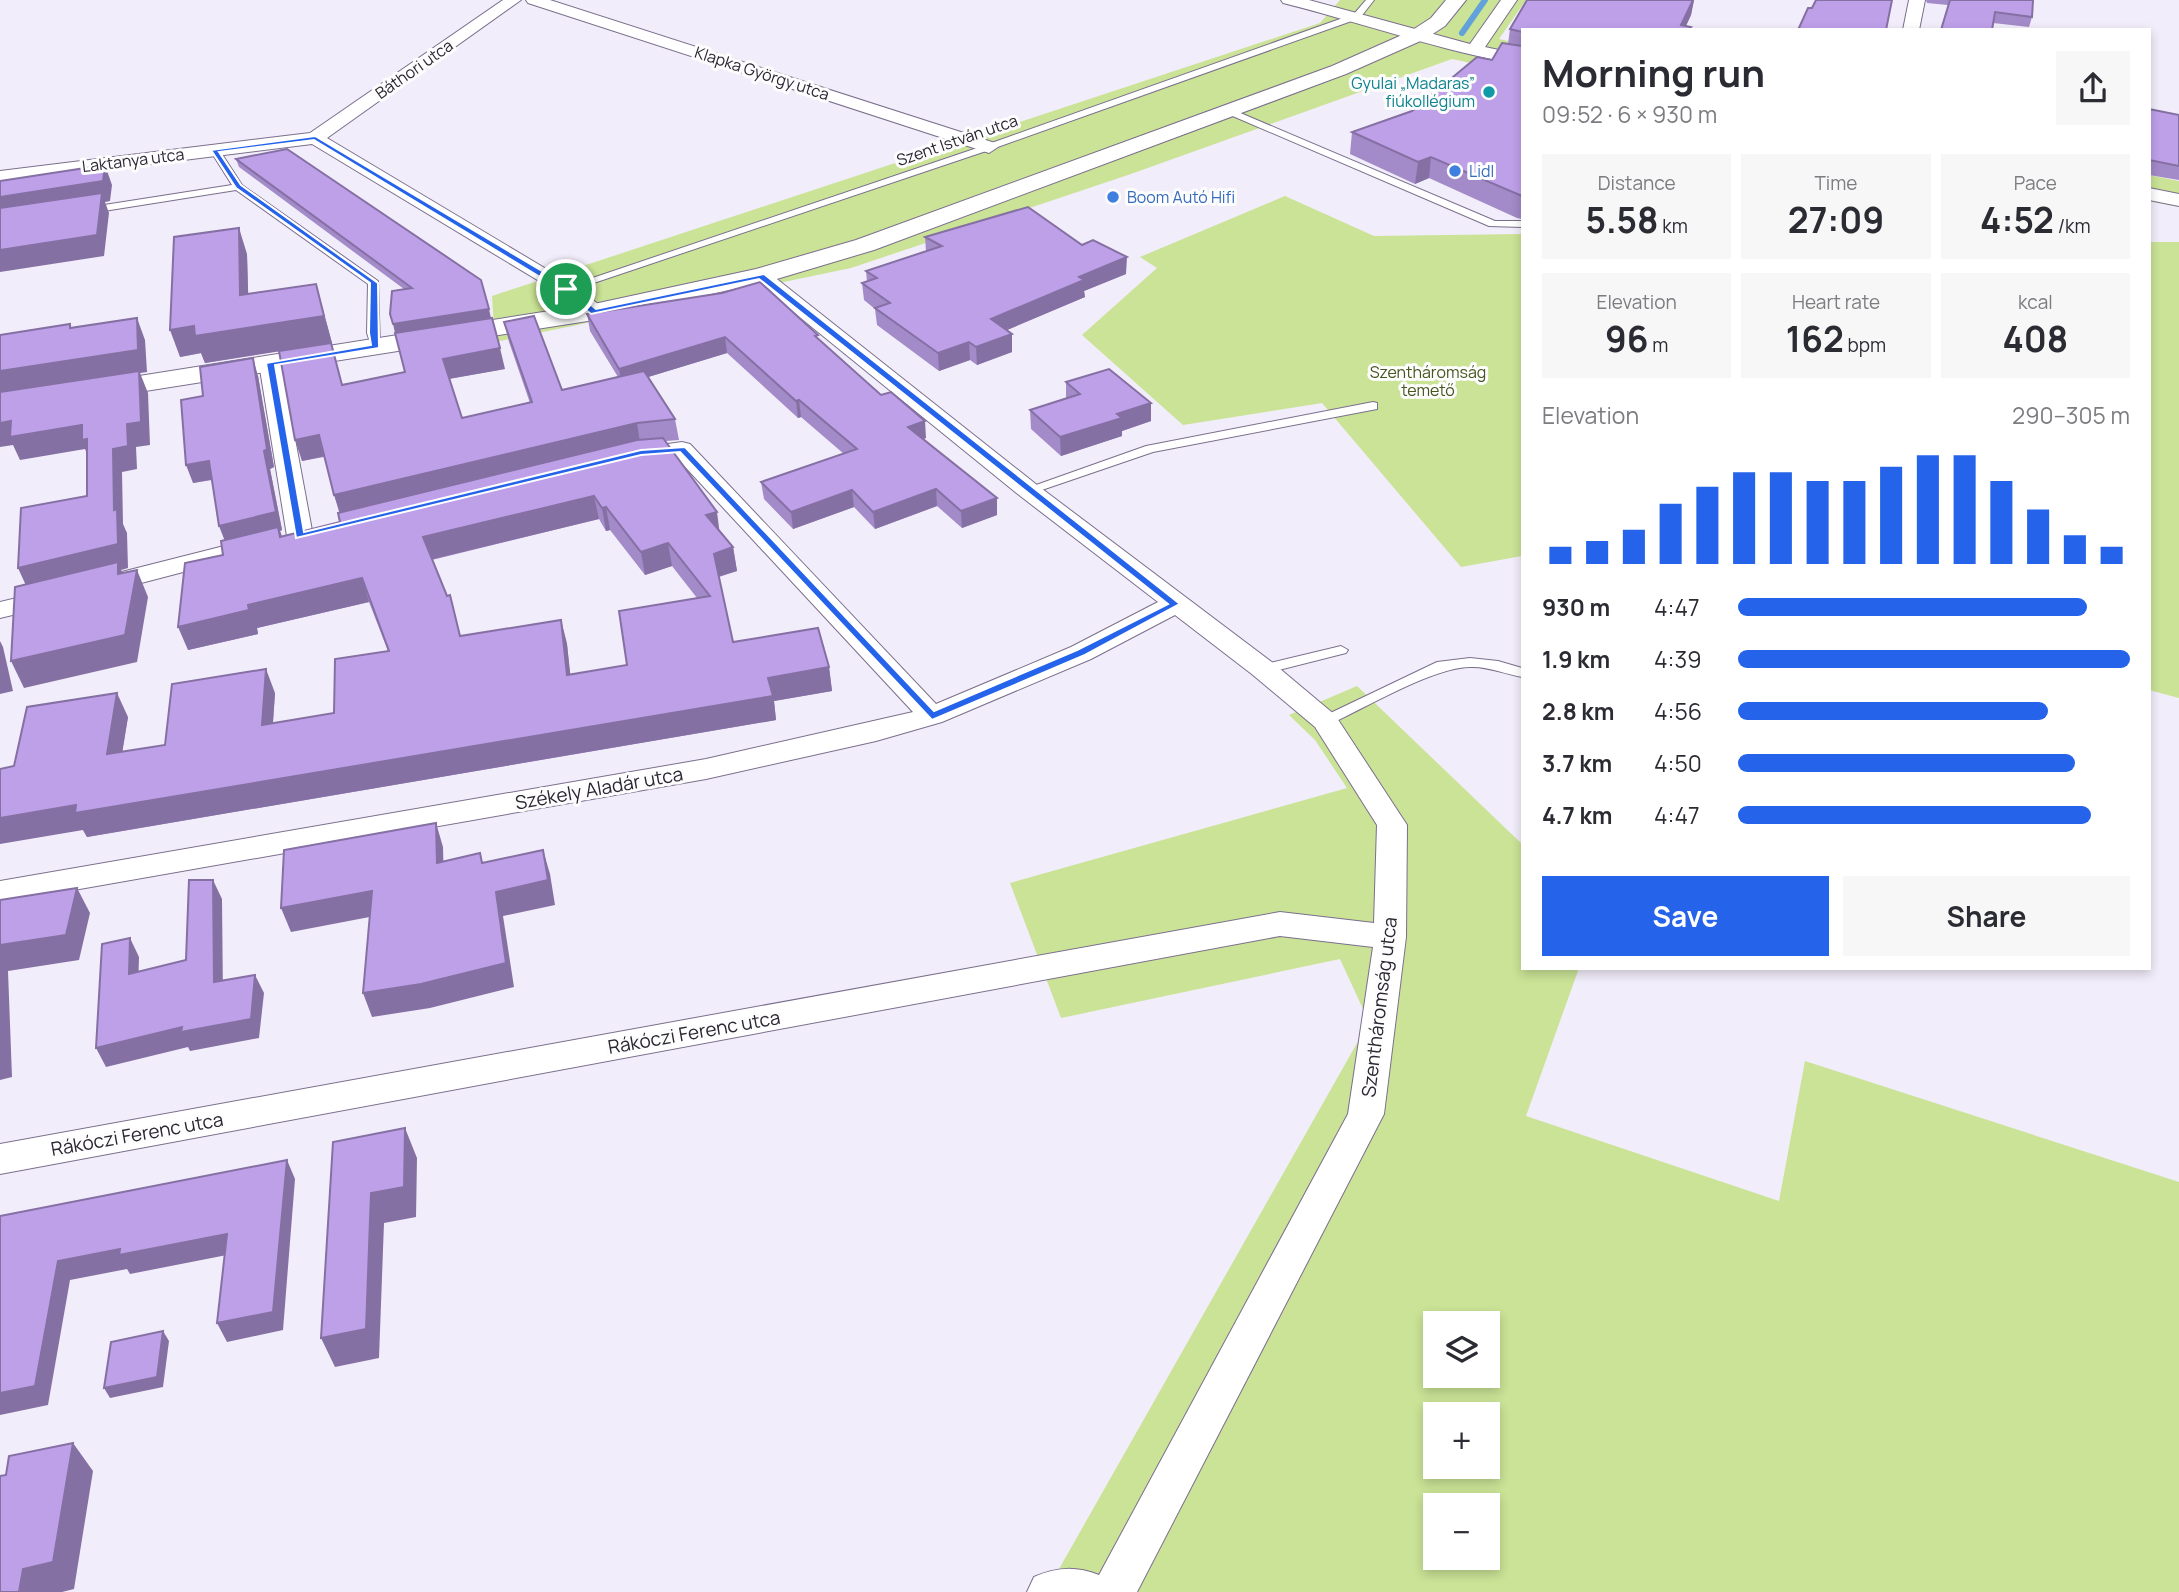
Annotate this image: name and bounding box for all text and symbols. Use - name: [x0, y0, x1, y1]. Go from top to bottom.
- street label: Báthori utca: [371, 34, 457, 104]
- street label: Klapka György utca: [692, 41, 832, 105]
- text: Morning run: [1542, 46, 1765, 98]
- button: share: [2056, 51, 2130, 125]
- place label: Gyulai „Madaras” fiúkollégium: [1351, 72, 1475, 112]
- marker: Gyulai „Madaras” fiúkollégium: [1481, 84, 1497, 100]
- text: 09:52 · 6 × 930 m: [1542, 98, 1717, 130]
- street label: Szent István utca: [893, 109, 1021, 171]
- street label: Laktanya utca: [81, 143, 185, 177]
- place label: Lidl: [1469, 160, 1494, 182]
- marker: Lidl: [1447, 163, 1463, 179]
- text: Distance: [1598, 170, 1676, 196]
- text: Time: [1815, 170, 1857, 196]
- text: Pace: [2014, 170, 2057, 196]
- place label: Boom Autó Hifi: [1127, 186, 1235, 208]
- marker: Boom Autó Hifi: [1105, 189, 1121, 205]
- text: 5.58: [1585, 196, 1659, 244]
- text: 27:09: [1788, 196, 1884, 244]
- text: 4:52: [1980, 196, 2054, 244]
- text: km: [1659, 213, 1688, 239]
- text: /km: [2054, 213, 2091, 239]
- pin: [536, 259, 596, 319]
- icon: arrive: [547, 270, 585, 308]
- text: Elevation: [1597, 289, 1677, 315]
- text: Heart rate: [1792, 289, 1880, 315]
- text: kcal: [2018, 289, 2053, 315]
- text: 96: [1605, 315, 1648, 363]
- text: 162: [1786, 315, 1844, 363]
- text: 408: [2002, 315, 2068, 363]
- text: m: [1648, 332, 1668, 358]
- text: bpm: [1844, 332, 1886, 358]
- park label: Szentháromság temető: [1370, 361, 1486, 401]
- text: Elevation: [1542, 399, 1639, 431]
- text: 290–305 m: [2012, 399, 2130, 431]
- text: 930 m: [1542, 591, 1610, 623]
- text: 4:47: [1654, 591, 1700, 623]
- text: 1.9 km: [1542, 643, 1610, 675]
- text: 4:39: [1654, 643, 1701, 675]
- text: 2.8 km: [1542, 695, 1614, 727]
- text: 4:56: [1654, 695, 1702, 727]
- text: 3.7 km: [1542, 747, 1612, 779]
- text: 4:50: [1654, 747, 1702, 779]
- street label: Székely Aladár utca: [513, 760, 685, 816]
- text: 4.7 km: [1542, 799, 1612, 831]
- text: 4:47: [1654, 799, 1700, 831]
- button: Save: [1542, 876, 1829, 956]
- button: Share: [1843, 876, 2130, 956]
- street label: Szentháromság utca: [1355, 915, 1403, 1099]
- street label: Rákóczi Ferenc utca: [606, 1004, 782, 1060]
- street label: Rákóczi Ferenc utca: [49, 1106, 225, 1162]
- map controls: [1423, 1311, 1500, 1570]
- button: layers: [1423, 1311, 1500, 1388]
- button: +: [1423, 1402, 1500, 1479]
- button: −: [1423, 1493, 1500, 1570]

